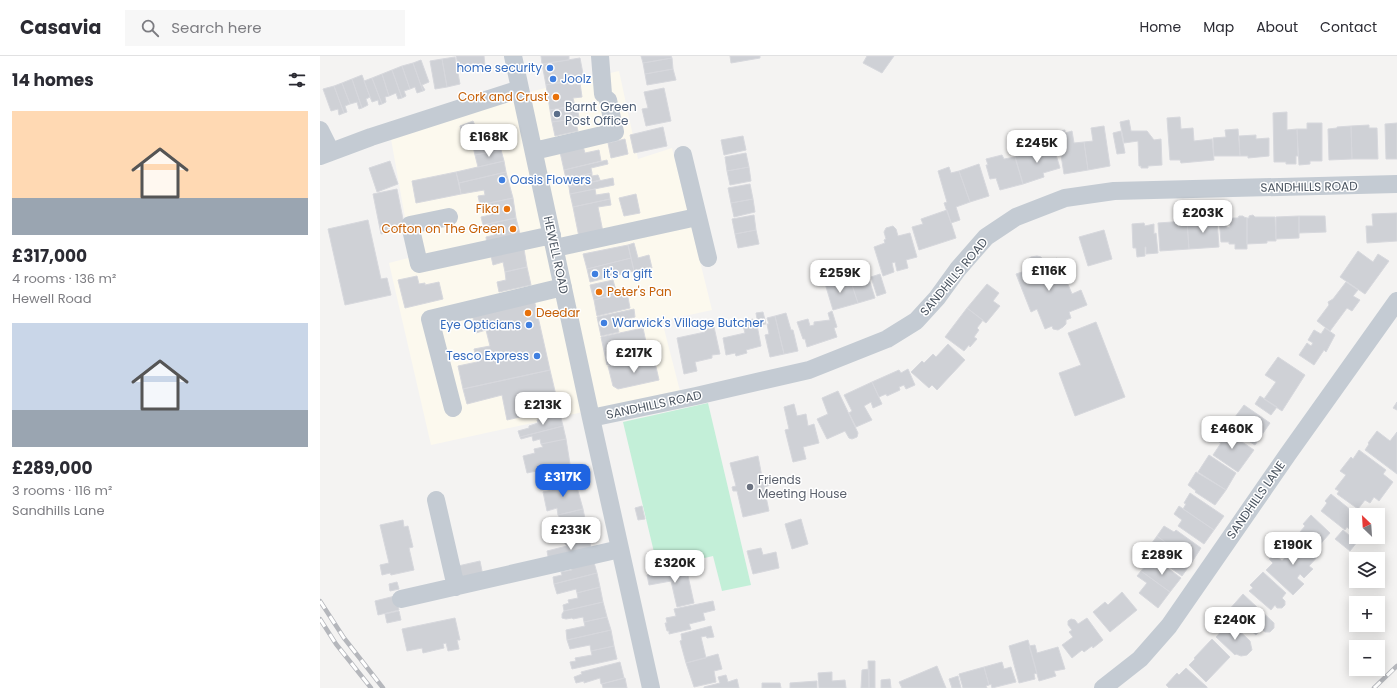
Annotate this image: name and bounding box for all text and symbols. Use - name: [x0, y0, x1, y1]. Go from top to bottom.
- search box: [125, 10, 405, 46]
- text: Casavia: [20, 14, 101, 41]
- icon: search: [139, 17, 161, 39]
- text: Search here: [171, 17, 262, 38]
- text: Home: [1139, 17, 1181, 37]
- text: Map: [1203, 17, 1234, 37]
- text: About: [1256, 17, 1298, 37]
- text: Contact: [1320, 17, 1377, 37]
- place label: home security: [456, 59, 542, 76]
- marker: home security: [545, 63, 555, 73]
- text: 14 homes: [12, 68, 94, 92]
- icon: filters: [286, 69, 308, 91]
- place label: Joolz: [561, 70, 591, 87]
- marker: Joolz: [548, 74, 558, 84]
- place label: Cork and Crust: [458, 88, 548, 105]
- marker: Cork and Crust: [551, 92, 561, 102]
- place label: Barnt Green Post Office: [565, 98, 637, 129]
- marker: Barnt Green Post Office: [552, 109, 562, 119]
- pin: £168K: [461, 124, 517, 158]
- text: £168K: [469, 127, 509, 146]
- pin: £245K: [1009, 130, 1065, 164]
- text: £245K: [1016, 133, 1058, 152]
- icon: home: [124, 137, 196, 209]
- place label: Oasis Flowers: [510, 171, 591, 188]
- marker: Oasis Flowers: [497, 175, 507, 185]
- street label: SANDHILLS ROAD: [1260, 177, 1358, 196]
- place label: Fika: [476, 200, 499, 217]
- pin: £203K: [1175, 200, 1231, 234]
- text: £203K: [1182, 203, 1224, 222]
- marker: Fika: [502, 204, 512, 214]
- street label: HEWELL ROAD: [540, 214, 573, 295]
- place label: Cofton on The Green: [381, 220, 505, 237]
- marker: Cofton on The Green: [508, 224, 518, 234]
- street label: SANDHILLS ROAD: [916, 234, 991, 319]
- text: £317,000: [12, 244, 87, 268]
- pin: £116K: [1021, 258, 1077, 292]
- pin: £259K: [812, 260, 868, 294]
- text: £116K: [1031, 261, 1067, 280]
- text: £259K: [819, 263, 861, 282]
- place label: it's a gift: [603, 265, 652, 282]
- text: 4 rooms · 136 m²: [12, 269, 116, 288]
- marker: it's a gift: [590, 269, 600, 279]
- place label: Peter's Pan: [607, 283, 672, 300]
- marker: Peter's Pan: [594, 287, 604, 297]
- text: Hewell Road: [12, 289, 91, 308]
- place label: Deedar: [536, 304, 581, 321]
- marker: Deedar: [523, 308, 533, 318]
- place label: Warwick's Village Butcher: [612, 314, 765, 331]
- place label: Eye Opticians: [440, 316, 521, 333]
- marker: Warwick's Village Butcher: [599, 318, 609, 328]
- marker: Eye Opticians: [524, 320, 534, 330]
- pin: £217K: [606, 340, 662, 374]
- text: £217K: [616, 343, 652, 362]
- place label: Tesco Express: [446, 347, 529, 364]
- icon: home: [124, 349, 196, 421]
- marker: Tesco Express: [532, 351, 542, 361]
- street label: SANDHILLS ROAD: [605, 386, 703, 423]
- pin: £213K: [515, 392, 571, 426]
- text: £213K: [524, 395, 562, 414]
- pin: £460K: [1204, 416, 1260, 450]
- text: £460K: [1210, 419, 1254, 438]
- text: £289,000: [12, 456, 93, 480]
- street label: SANDHILLS LANE: [1222, 457, 1289, 542]
- pin: £317K: [535, 464, 591, 498]
- text: £317K: [544, 467, 582, 486]
- place label: Friends Meeting House: [758, 471, 847, 502]
- text: 3 rooms · 116 m²: [12, 481, 112, 500]
- marker: Friends Meeting House: [745, 482, 755, 492]
- text: Sandhills Lane: [12, 501, 104, 520]
- north arrow: [1349, 508, 1385, 544]
- map controls: [1349, 508, 1385, 676]
- pin: £233K: [543, 517, 599, 551]
- text: £233K: [551, 520, 591, 539]
- pin: £190K: [1265, 532, 1321, 566]
- text: £190K: [1273, 535, 1313, 554]
- pin: £289K: [1134, 542, 1190, 576]
- text: £289K: [1141, 545, 1183, 564]
- pin: £320K: [647, 550, 703, 584]
- button: layers: [1349, 552, 1385, 588]
- text: £320K: [654, 553, 696, 572]
- button: +: [1349, 596, 1385, 632]
- pin: £240K: [1207, 607, 1263, 641]
- text: £240K: [1214, 610, 1256, 629]
- button: −: [1349, 640, 1385, 676]

